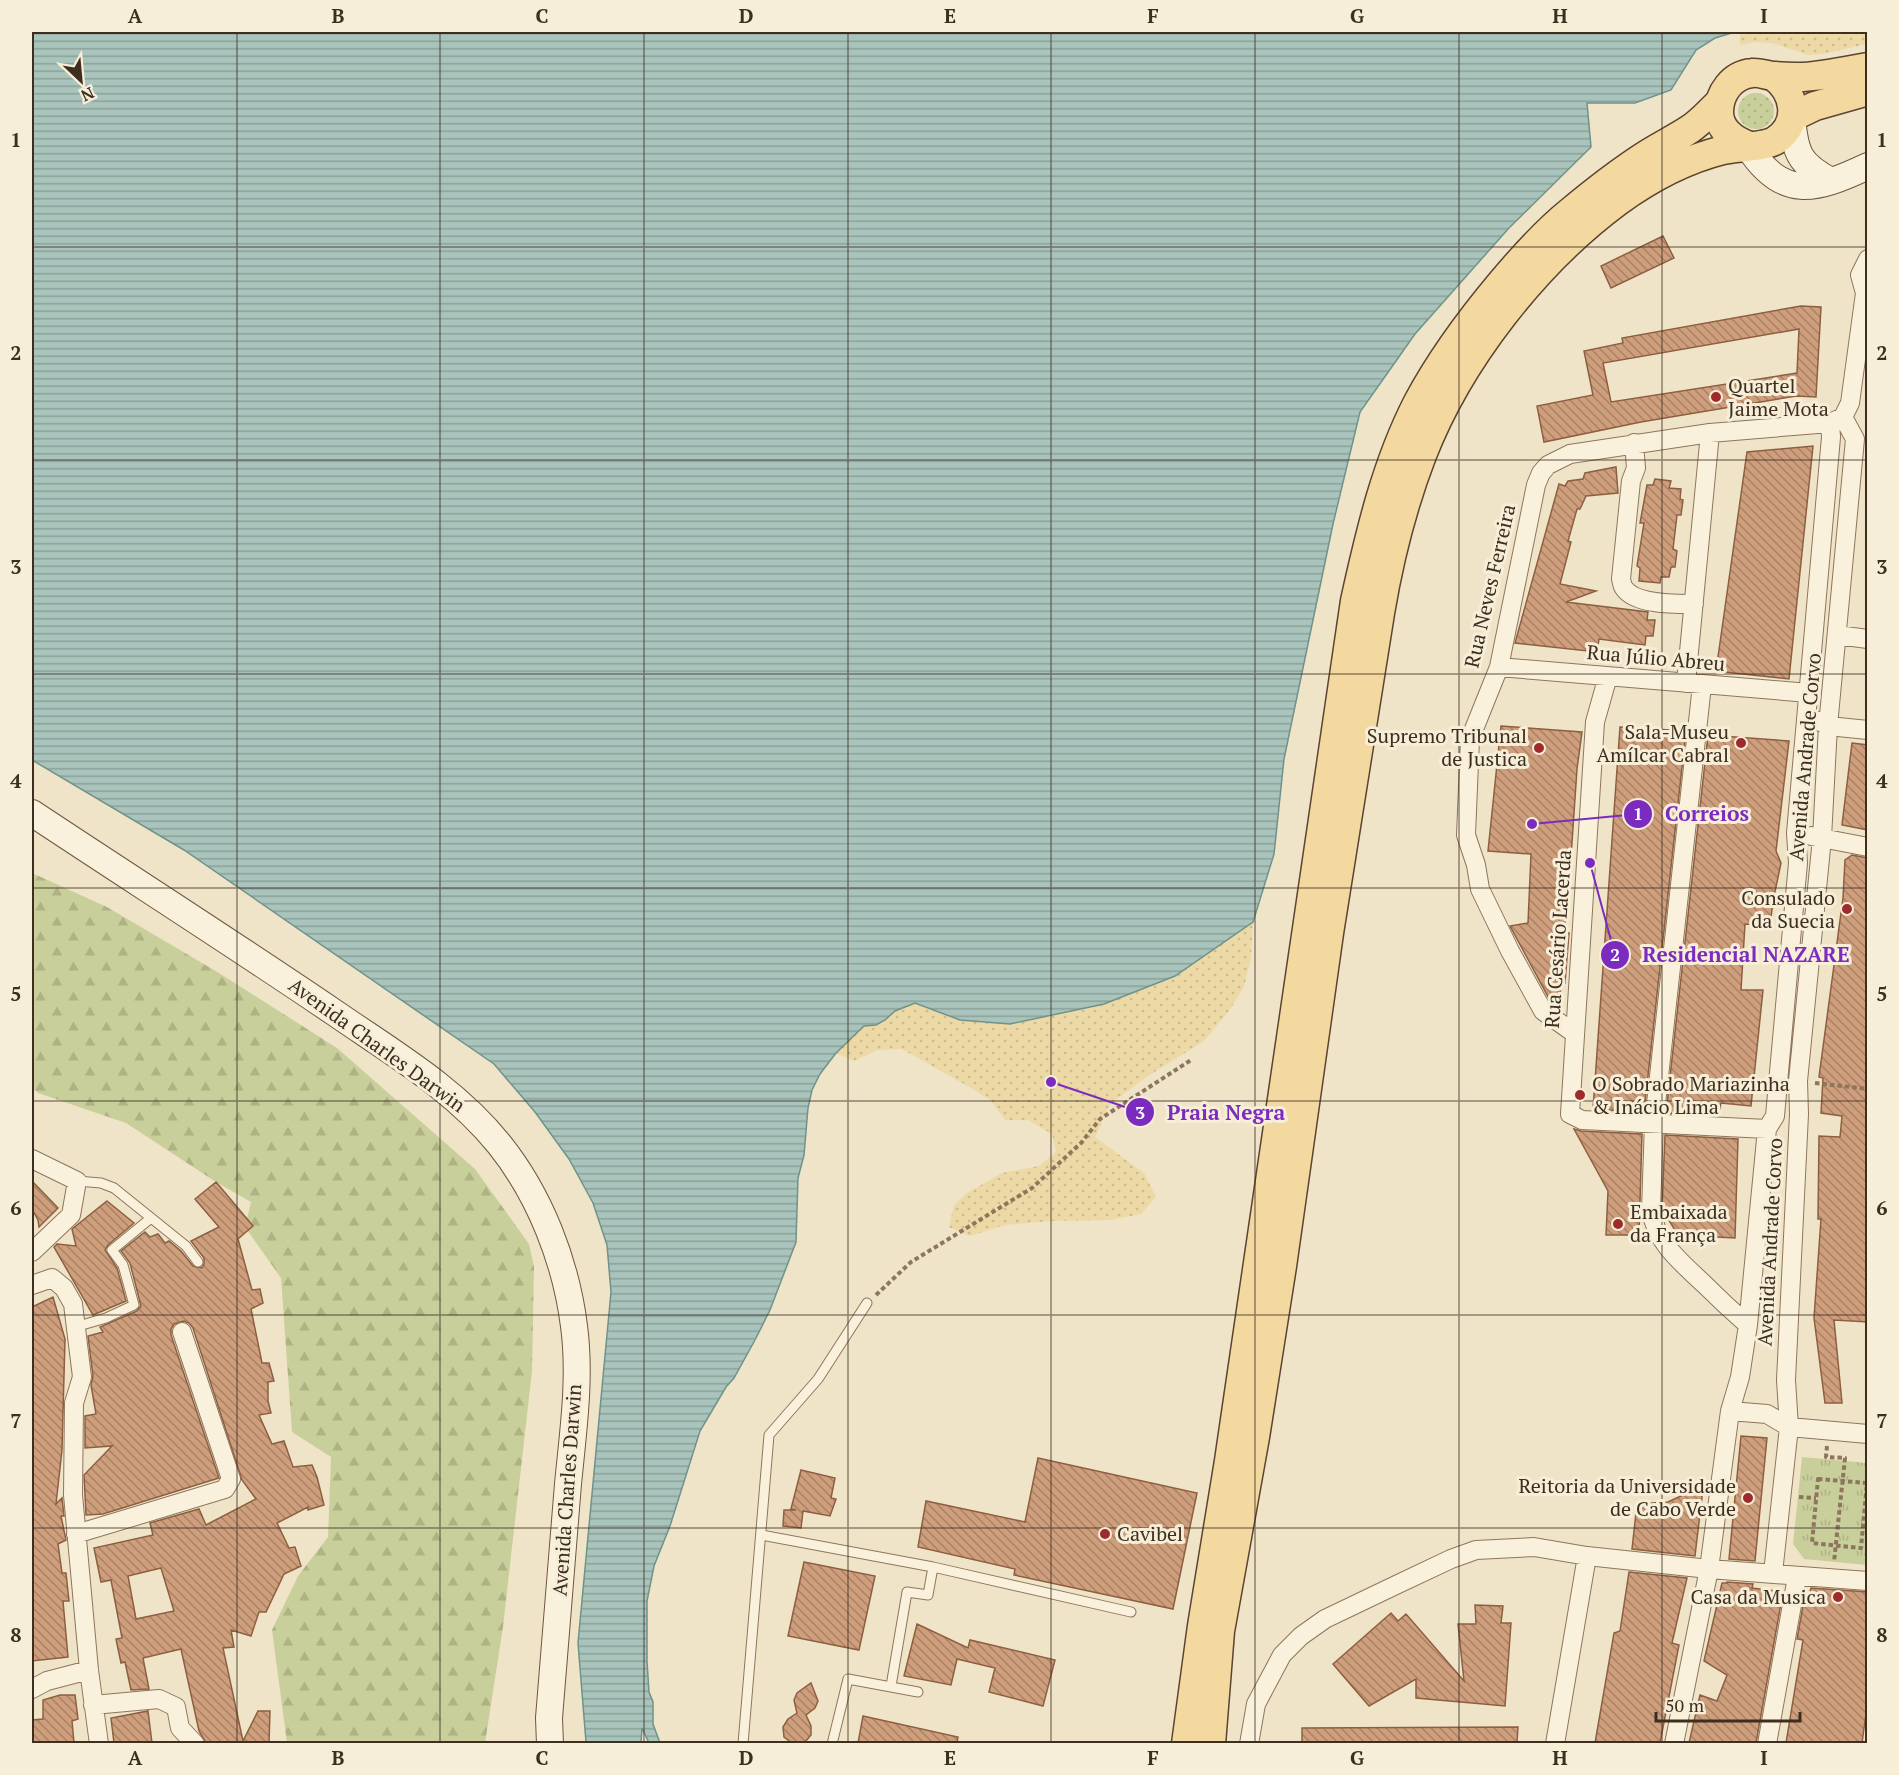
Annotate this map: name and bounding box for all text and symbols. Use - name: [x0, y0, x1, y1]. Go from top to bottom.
- text: A: [128, 2, 143, 29]
- text: B: [332, 2, 345, 29]
- text: C: [535, 2, 549, 29]
- text: D: [739, 2, 753, 29]
- text: E: [944, 2, 956, 29]
- text: F: [1147, 2, 1159, 29]
- text: G: [1350, 2, 1364, 29]
- text: H: [1552, 2, 1568, 29]
- text: I: [1760, 2, 1768, 29]
- north arrow: [51, 51, 111, 111]
- text: N: [77, 82, 98, 107]
- text: 1: [10, 126, 22, 153]
- text: 1: [1876, 126, 1888, 153]
- text: 2: [10, 339, 22, 366]
- text: 2: [1876, 339, 1888, 366]
- place label: Quartel Jaime Mota: [1728, 372, 1829, 422]
- marker: Quartel Jaime Mota: [1709, 390, 1723, 404]
- street label: Rua Neves Ferreira: [1458, 501, 1521, 670]
- text: 3: [10, 553, 22, 580]
- text: 3: [1876, 553, 1888, 580]
- street label: Rua Júlio Abreu: [1586, 638, 1726, 677]
- street label: Avenida Andrade Corvo: [1782, 652, 1827, 862]
- place label: Sala-Museu Amílcar Cabral: [1596, 718, 1729, 768]
- place label: Supremo Tribunal de Justica: [1367, 722, 1527, 772]
- marker: Sala-Museu Amílcar Cabral: [1734, 736, 1748, 750]
- marker: Supremo Tribunal de Justica: [1532, 741, 1546, 755]
- text: 4: [10, 767, 22, 794]
- text: 4: [1876, 767, 1888, 794]
- callout: Correios: [1623, 795, 1761, 834]
- text: Correios: [1665, 799, 1749, 827]
- text: 1: [1633, 801, 1643, 825]
- street label: Rua Cesário Lacerda: [1538, 849, 1577, 1029]
- place label: Consulado da Suecia: [1741, 884, 1835, 934]
- marker: Consulado da Suecia: [1840, 902, 1854, 916]
- callout: Residencial NAZARE: [1600, 935, 1861, 974]
- text: Residencial NAZARE: [1642, 940, 1850, 968]
- text: 2: [1610, 942, 1620, 966]
- street label: Avenida Charles Darwin: [283, 971, 471, 1118]
- text: 5: [10, 980, 22, 1007]
- text: 5: [1876, 980, 1888, 1007]
- place label: O Sobrado Mariazinha & Inácio Lima: [1592, 1070, 1790, 1120]
- marker: O Sobrado Mariazinha & Inácio Lima: [1573, 1088, 1587, 1102]
- callout: Praia Negra: [1125, 1093, 1297, 1132]
- text: Praia Negra: [1167, 1098, 1285, 1126]
- text: 3: [1135, 1100, 1145, 1124]
- street label: Avenida Andrade Corvo: [1751, 1137, 1788, 1347]
- text: 6: [10, 1194, 22, 1221]
- text: 6: [1876, 1194, 1888, 1221]
- place label: Embaixada da França: [1630, 1198, 1728, 1248]
- marker: Embaixada da França: [1611, 1217, 1625, 1231]
- street label: Avenida Charles Darwin: [546, 1383, 587, 1597]
- text: 7: [10, 1407, 22, 1434]
- text: 7: [1876, 1407, 1888, 1434]
- place label: Reitoria da Universidade de Cabo Verde: [1518, 1472, 1736, 1522]
- marker: Reitoria da Universidade de Cabo Verde: [1741, 1491, 1755, 1505]
- place label: Cavibel: [1117, 1520, 1183, 1547]
- marker: Cavibel: [1098, 1527, 1112, 1541]
- place label: Casa da Musica: [1690, 1583, 1826, 1610]
- marker: Casa da Musica: [1831, 1590, 1845, 1604]
- text: 8: [10, 1621, 22, 1648]
- text: 8: [1876, 1621, 1888, 1648]
- scale bar: [1656, 1685, 1800, 1723]
- text: 50 m: [1665, 1693, 1705, 1717]
- text: A: [128, 1744, 143, 1771]
- text: B: [332, 1744, 345, 1771]
- text: C: [535, 1744, 549, 1771]
- text: D: [739, 1744, 753, 1771]
- text: E: [944, 1744, 956, 1771]
- text: F: [1147, 1744, 1159, 1771]
- text: G: [1350, 1744, 1364, 1771]
- text: H: [1552, 1744, 1568, 1771]
- text: I: [1760, 1744, 1768, 1771]

